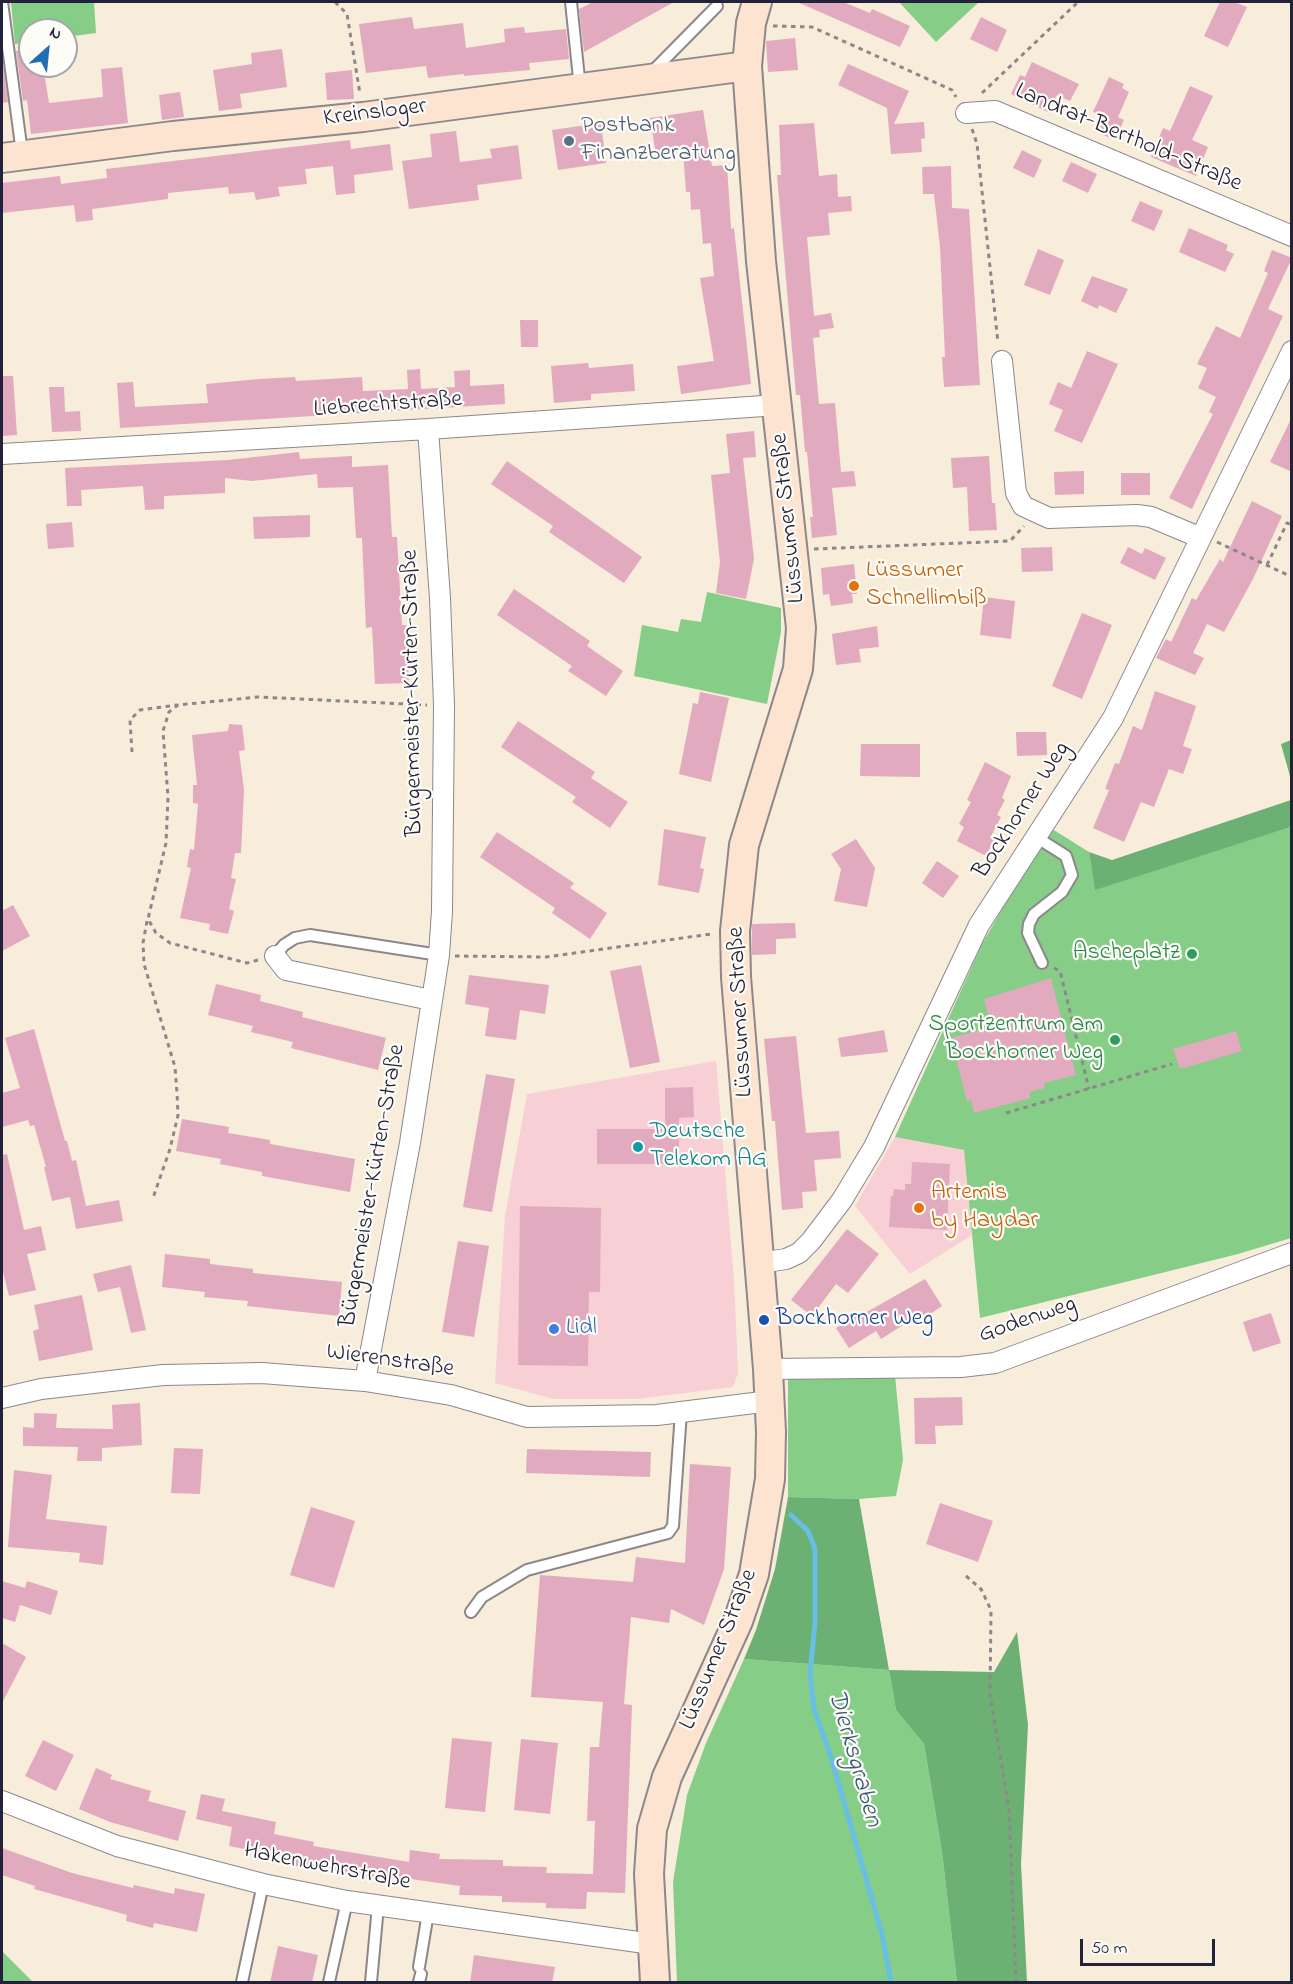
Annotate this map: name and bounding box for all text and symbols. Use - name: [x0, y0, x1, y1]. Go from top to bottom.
- north arrow: [18, 18, 78, 78]
- text: N: [45, 21, 66, 47]
- street label: Landrat-Berthold-Straße: [1010, 78, 1246, 200]
- street label: Kreinsloger: [322, 93, 428, 135]
- place label: Postbank Finanzberatung: [581, 113, 736, 169]
- marker: Postbank Finanzberatung: [562, 134, 576, 148]
- street label: Liebrechtstraße: [313, 386, 463, 426]
- street label: Lüssumer Straße: [767, 432, 813, 604]
- street label: Bürgermeister-Kürten-Straße: [397, 549, 431, 837]
- place label: Lüssumer Schnellimbiß: [866, 558, 987, 614]
- marker: Lüssumer Schnellimbiß: [847, 579, 861, 593]
- street label: Bockhorner Weg: [968, 737, 1078, 885]
- street label: Lüssumer Straße: [723, 926, 761, 1098]
- place label: Ascheplatz: [1073, 940, 1180, 968]
- marker: Ascheplatz: [1185, 947, 1199, 961]
- place label: Sportzentrum am Bockhorner Weg: [929, 1012, 1103, 1068]
- marker: Sportzentrum am Bockhorner Weg: [1108, 1033, 1122, 1047]
- street label: Bürgermeister-Kürten-Straße: [335, 1042, 413, 1330]
- place label: Deutsche Telekom AG: [650, 1119, 767, 1175]
- marker: Deutsche Telekom AG: [631, 1140, 645, 1154]
- place label: Artemis by Haydar: [931, 1180, 1038, 1236]
- marker: Artemis by Haydar: [912, 1201, 926, 1215]
- street label: Godenweg: [976, 1291, 1080, 1351]
- place label: Bockhorner Weg: [776, 1306, 933, 1334]
- marker: Bockhorner Weg: [757, 1313, 771, 1327]
- place label: Lidl: [566, 1315, 597, 1343]
- marker: Lidl: [547, 1322, 561, 1336]
- street label: Wierenstraße: [324, 1339, 456, 1385]
- street label: Lüssumer Straße: [675, 1566, 765, 1734]
- water label: Dierksgraben: [819, 1687, 887, 1831]
- street label: Hakenwehrstraße: [241, 1838, 413, 1898]
- scale bar: [1083, 1927, 1218, 1965]
- text: 50 m: [1091, 1936, 1128, 1962]

